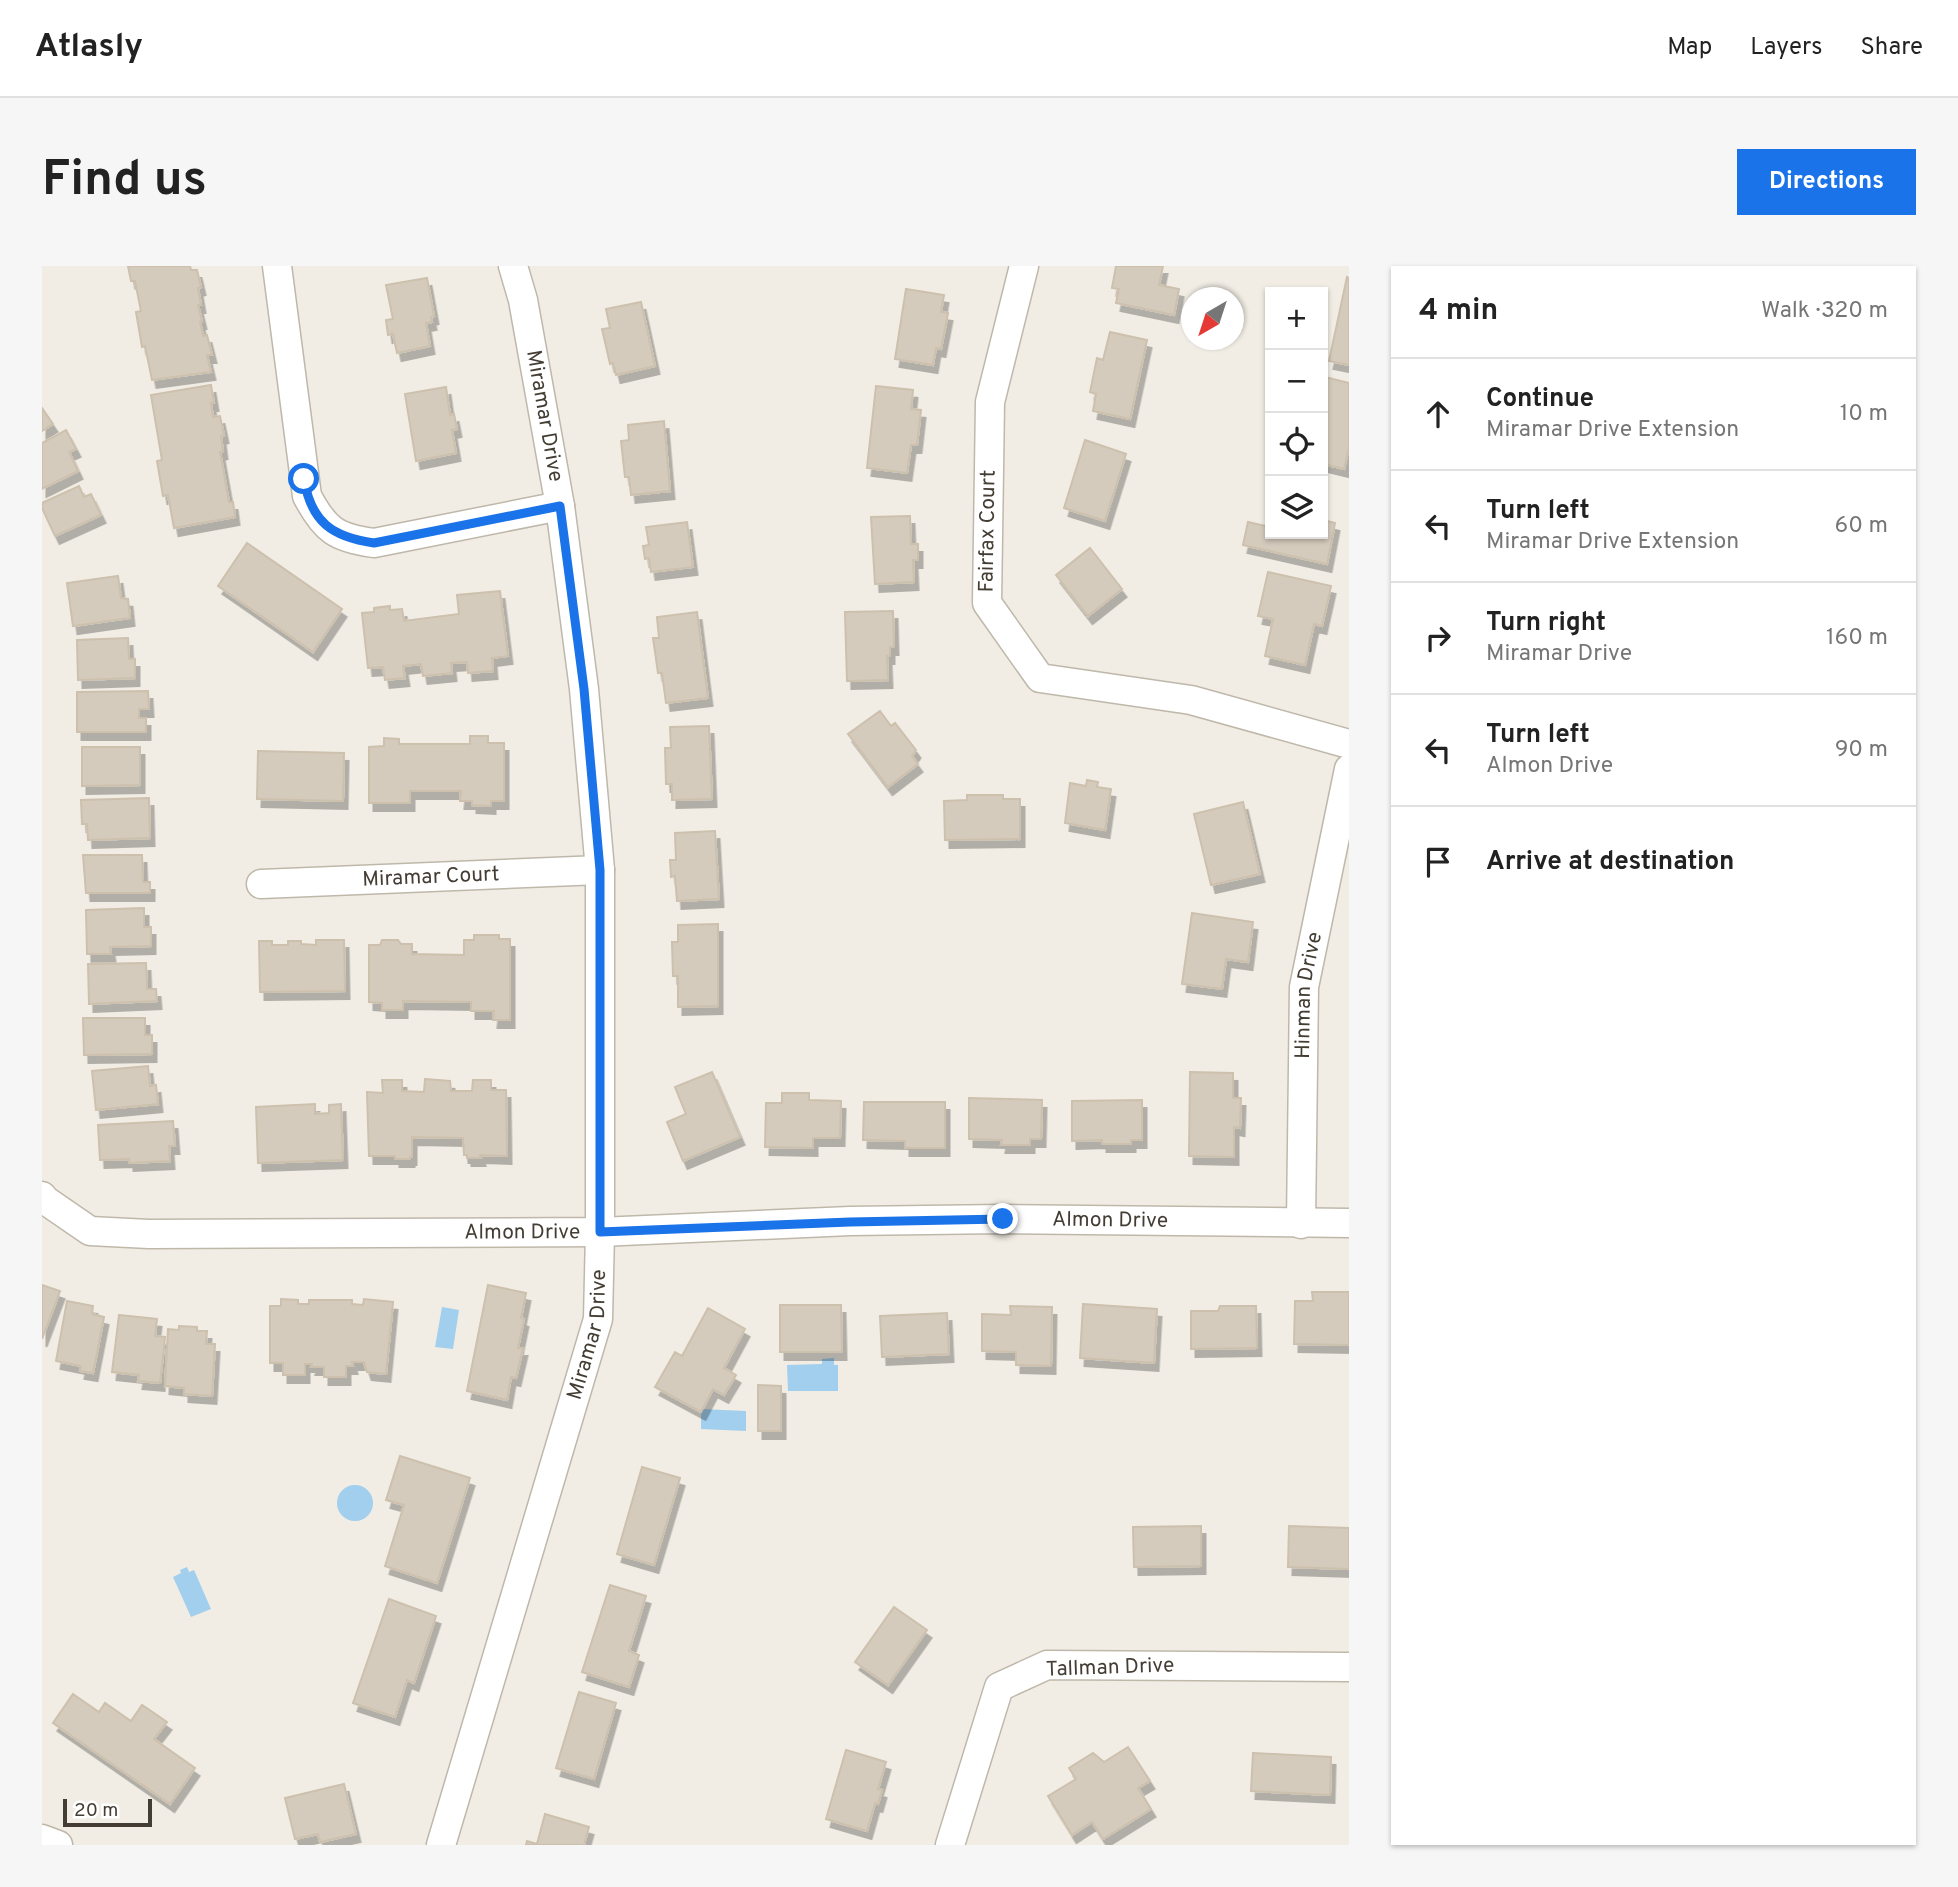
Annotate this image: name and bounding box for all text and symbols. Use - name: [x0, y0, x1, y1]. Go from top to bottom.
- text: Atlasly: [35, 27, 143, 69]
- text: Map: [1667, 33, 1712, 63]
- text: Layers: [1750, 33, 1822, 63]
- text: Share: [1860, 33, 1923, 63]
- button: Directions: [1737, 149, 1916, 215]
- text: Find us: [42, 151, 207, 213]
- north arrow: [1181, 287, 1244, 350]
- map controls: [1265, 287, 1328, 539]
- button: +: [1265, 287, 1328, 350]
- text: 4 min: [1419, 293, 1498, 330]
- text: Walk · 320 m: [1761, 297, 1888, 326]
- street label: Miramar Drive: [519, 348, 569, 484]
- button: −: [1265, 350, 1328, 413]
- text: Continue: [1486, 383, 1594, 416]
- icon: ahead: [1419, 395, 1457, 433]
- text: 10 m: [1840, 400, 1888, 429]
- button: locate: [1265, 413, 1328, 476]
- text: Miramar Drive Extension: [1486, 416, 1739, 445]
- route start: [288, 463, 319, 494]
- street label: Fairfax Court: [973, 469, 1003, 593]
- button: layers: [1265, 476, 1328, 539]
- text: Turn left: [1486, 495, 1590, 528]
- icon: left: [1419, 507, 1457, 545]
- text: 60 m: [1835, 512, 1888, 541]
- text: Miramar Drive Extension: [1486, 528, 1739, 557]
- text: Turn right: [1486, 607, 1606, 640]
- icon: right: [1419, 619, 1457, 657]
- text: 160 m: [1826, 624, 1888, 653]
- text: Miramar Drive: [1486, 640, 1632, 669]
- text: Turn left: [1486, 719, 1590, 752]
- icon: left: [1419, 731, 1457, 769]
- text: 90 m: [1835, 736, 1888, 765]
- text: Almon Drive: [1486, 752, 1613, 781]
- icon: arrive: [1419, 843, 1457, 881]
- text: Arrive at destination: [1486, 846, 1734, 879]
- street label: Miramar Court: [362, 861, 500, 893]
- street label: Hinman Drive: [1290, 929, 1329, 1059]
- route end: [987, 1203, 1018, 1234]
- street label: Almon Drive: [1052, 1206, 1168, 1234]
- street label: Almon Drive: [464, 1219, 580, 1246]
- street label: Miramar Drive: [561, 1269, 613, 1403]
- street label: Tallman Drive: [1045, 1652, 1175, 1684]
- scale bar: [63, 1796, 152, 1828]
- text: 20 m: [74, 1799, 118, 1823]

